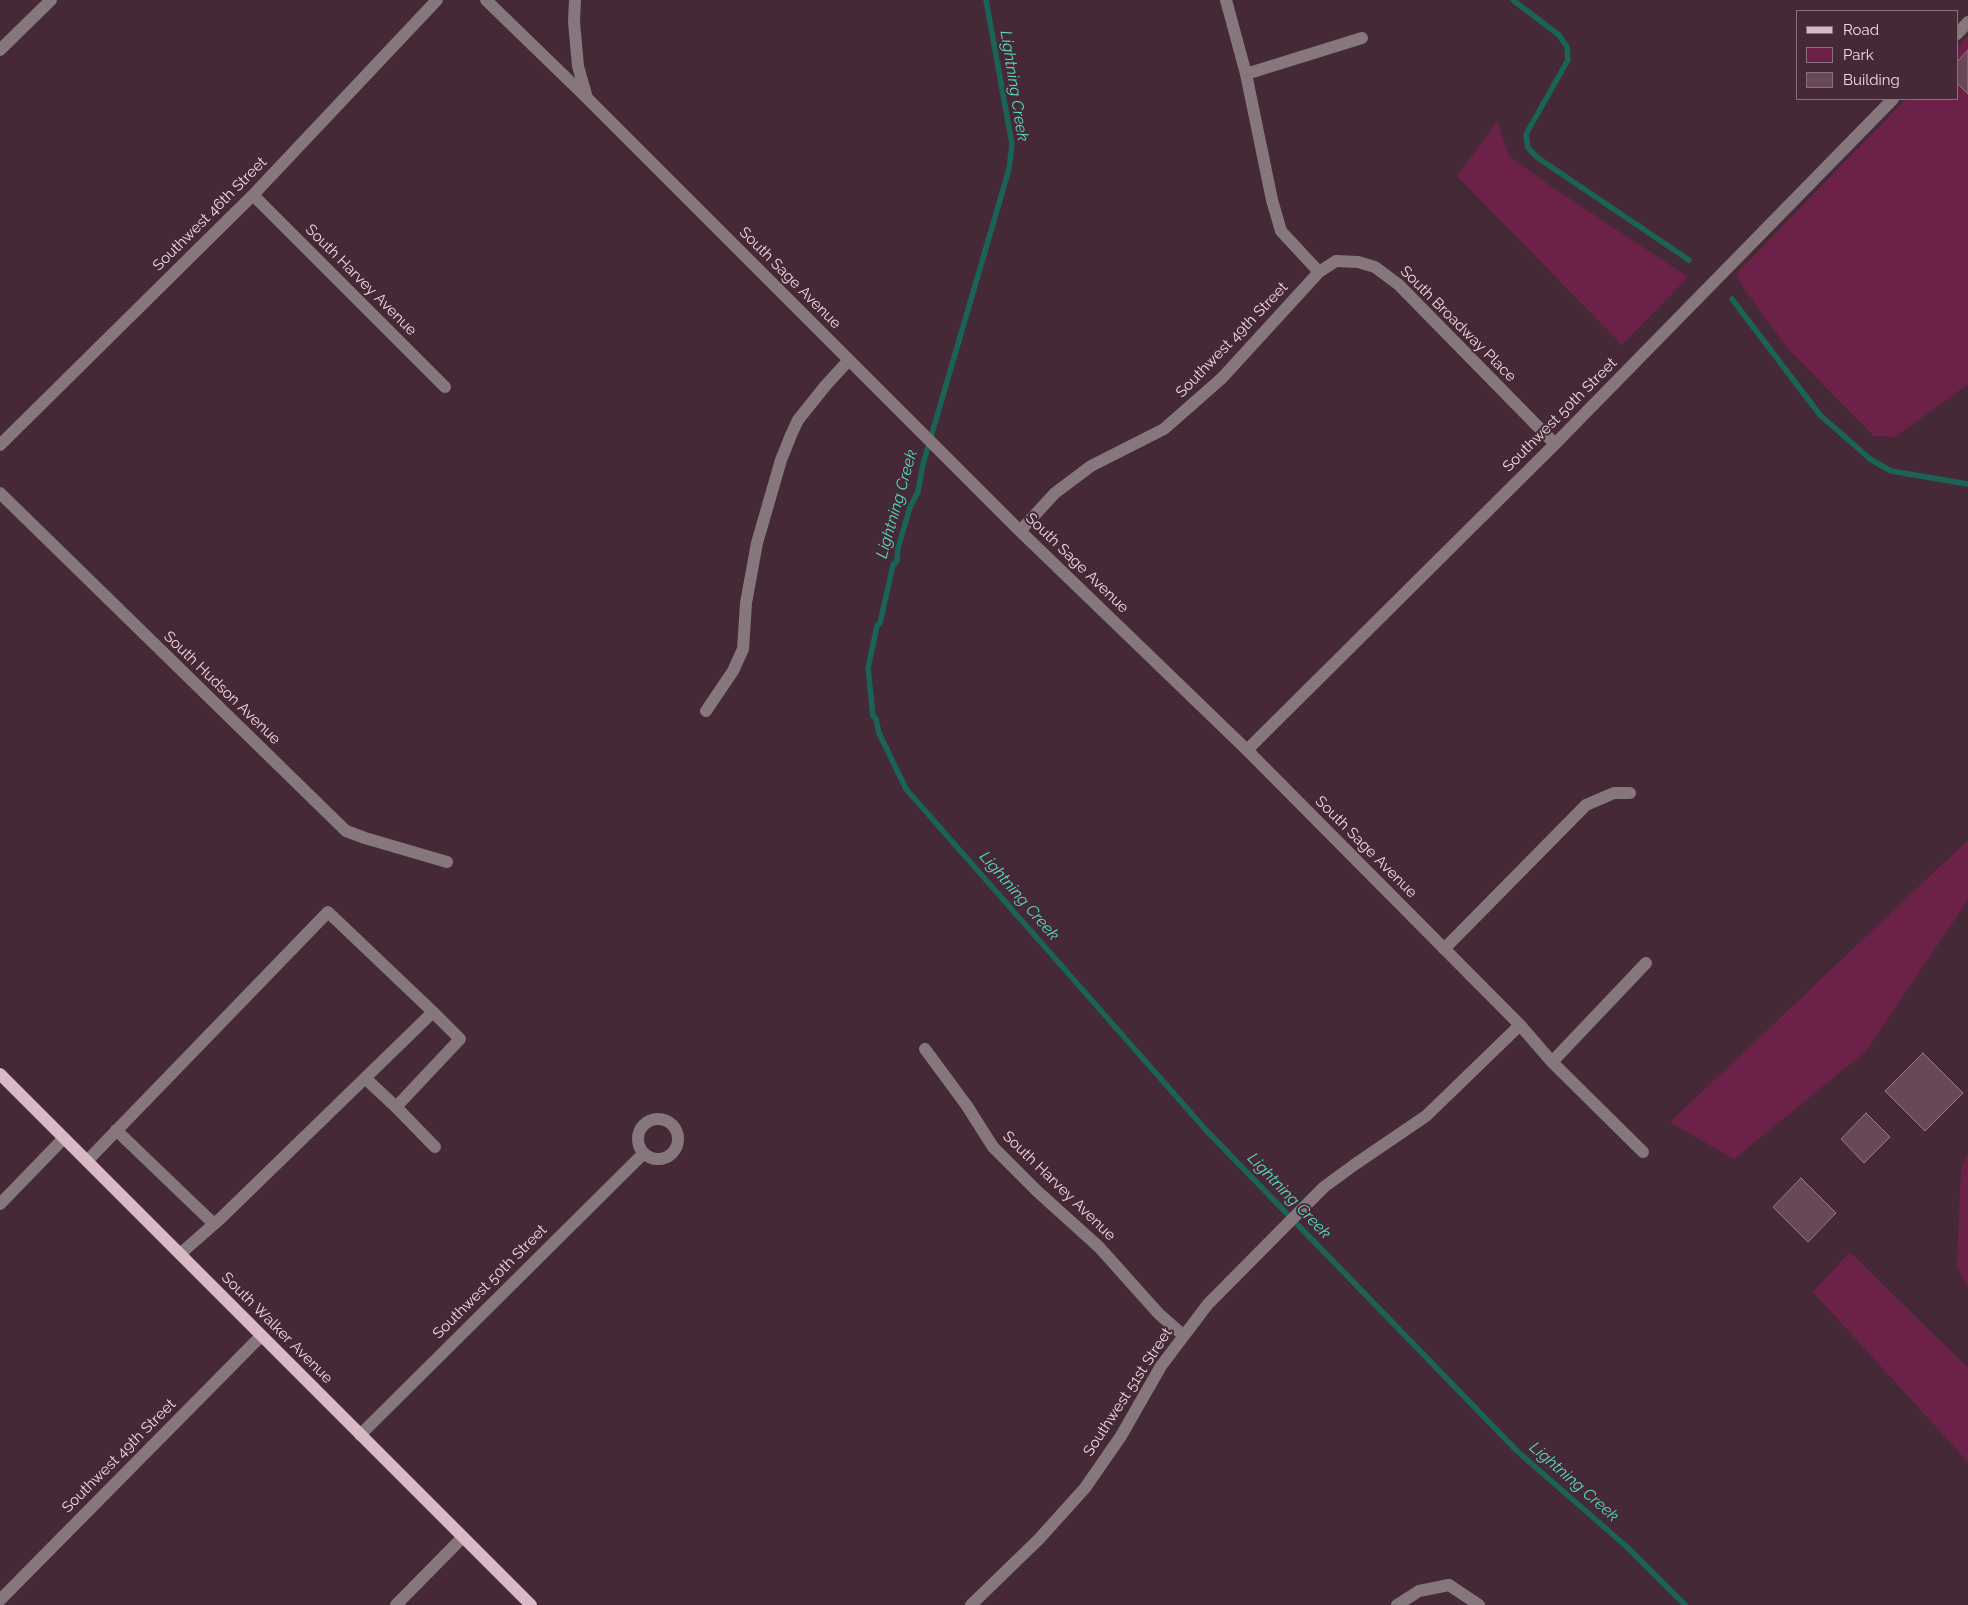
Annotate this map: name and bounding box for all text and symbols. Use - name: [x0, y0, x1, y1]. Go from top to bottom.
- legend: [1796, 10, 1958, 100]
- text: Road: [1843, 21, 1879, 39]
- water label: Lightning Creek: [996, 29, 1032, 143]
- text: Park: [1843, 46, 1874, 64]
- text: Building: [1843, 71, 1900, 89]
- street label: Southwest 46th Street: [149, 153, 271, 275]
- street label: South Harvey Avenue: [302, 221, 420, 339]
- street label: South Sage Avenue: [735, 223, 845, 333]
- street label: South Broadway Place: [1396, 262, 1520, 386]
- street label: Southwest 49th Street: [1172, 279, 1292, 401]
- street label: Southwest 50th Street: [1499, 354, 1621, 476]
- water label: Lightning Creek: [872, 448, 922, 560]
- street label: South Sage Avenue: [1022, 509, 1132, 617]
- street label: South Hudson Avenue: [160, 628, 284, 748]
- street label: South Sage Avenue: [1311, 792, 1421, 902]
- water label: Lightning Creek: [975, 847, 1063, 945]
- street label: South Harvey Avenue: [999, 1127, 1119, 1245]
- water label: Lightning Creek: [1243, 1149, 1335, 1243]
- street label: Southwest 50th Street: [429, 1221, 551, 1343]
- street label: South Walker Avenue: [218, 1269, 336, 1387]
- street label: Southwest 51st Street: [1080, 1324, 1176, 1460]
- street label: Southwest 49th Street: [58, 1395, 180, 1517]
- water label: Lightning Creek: [1525, 1438, 1623, 1526]

